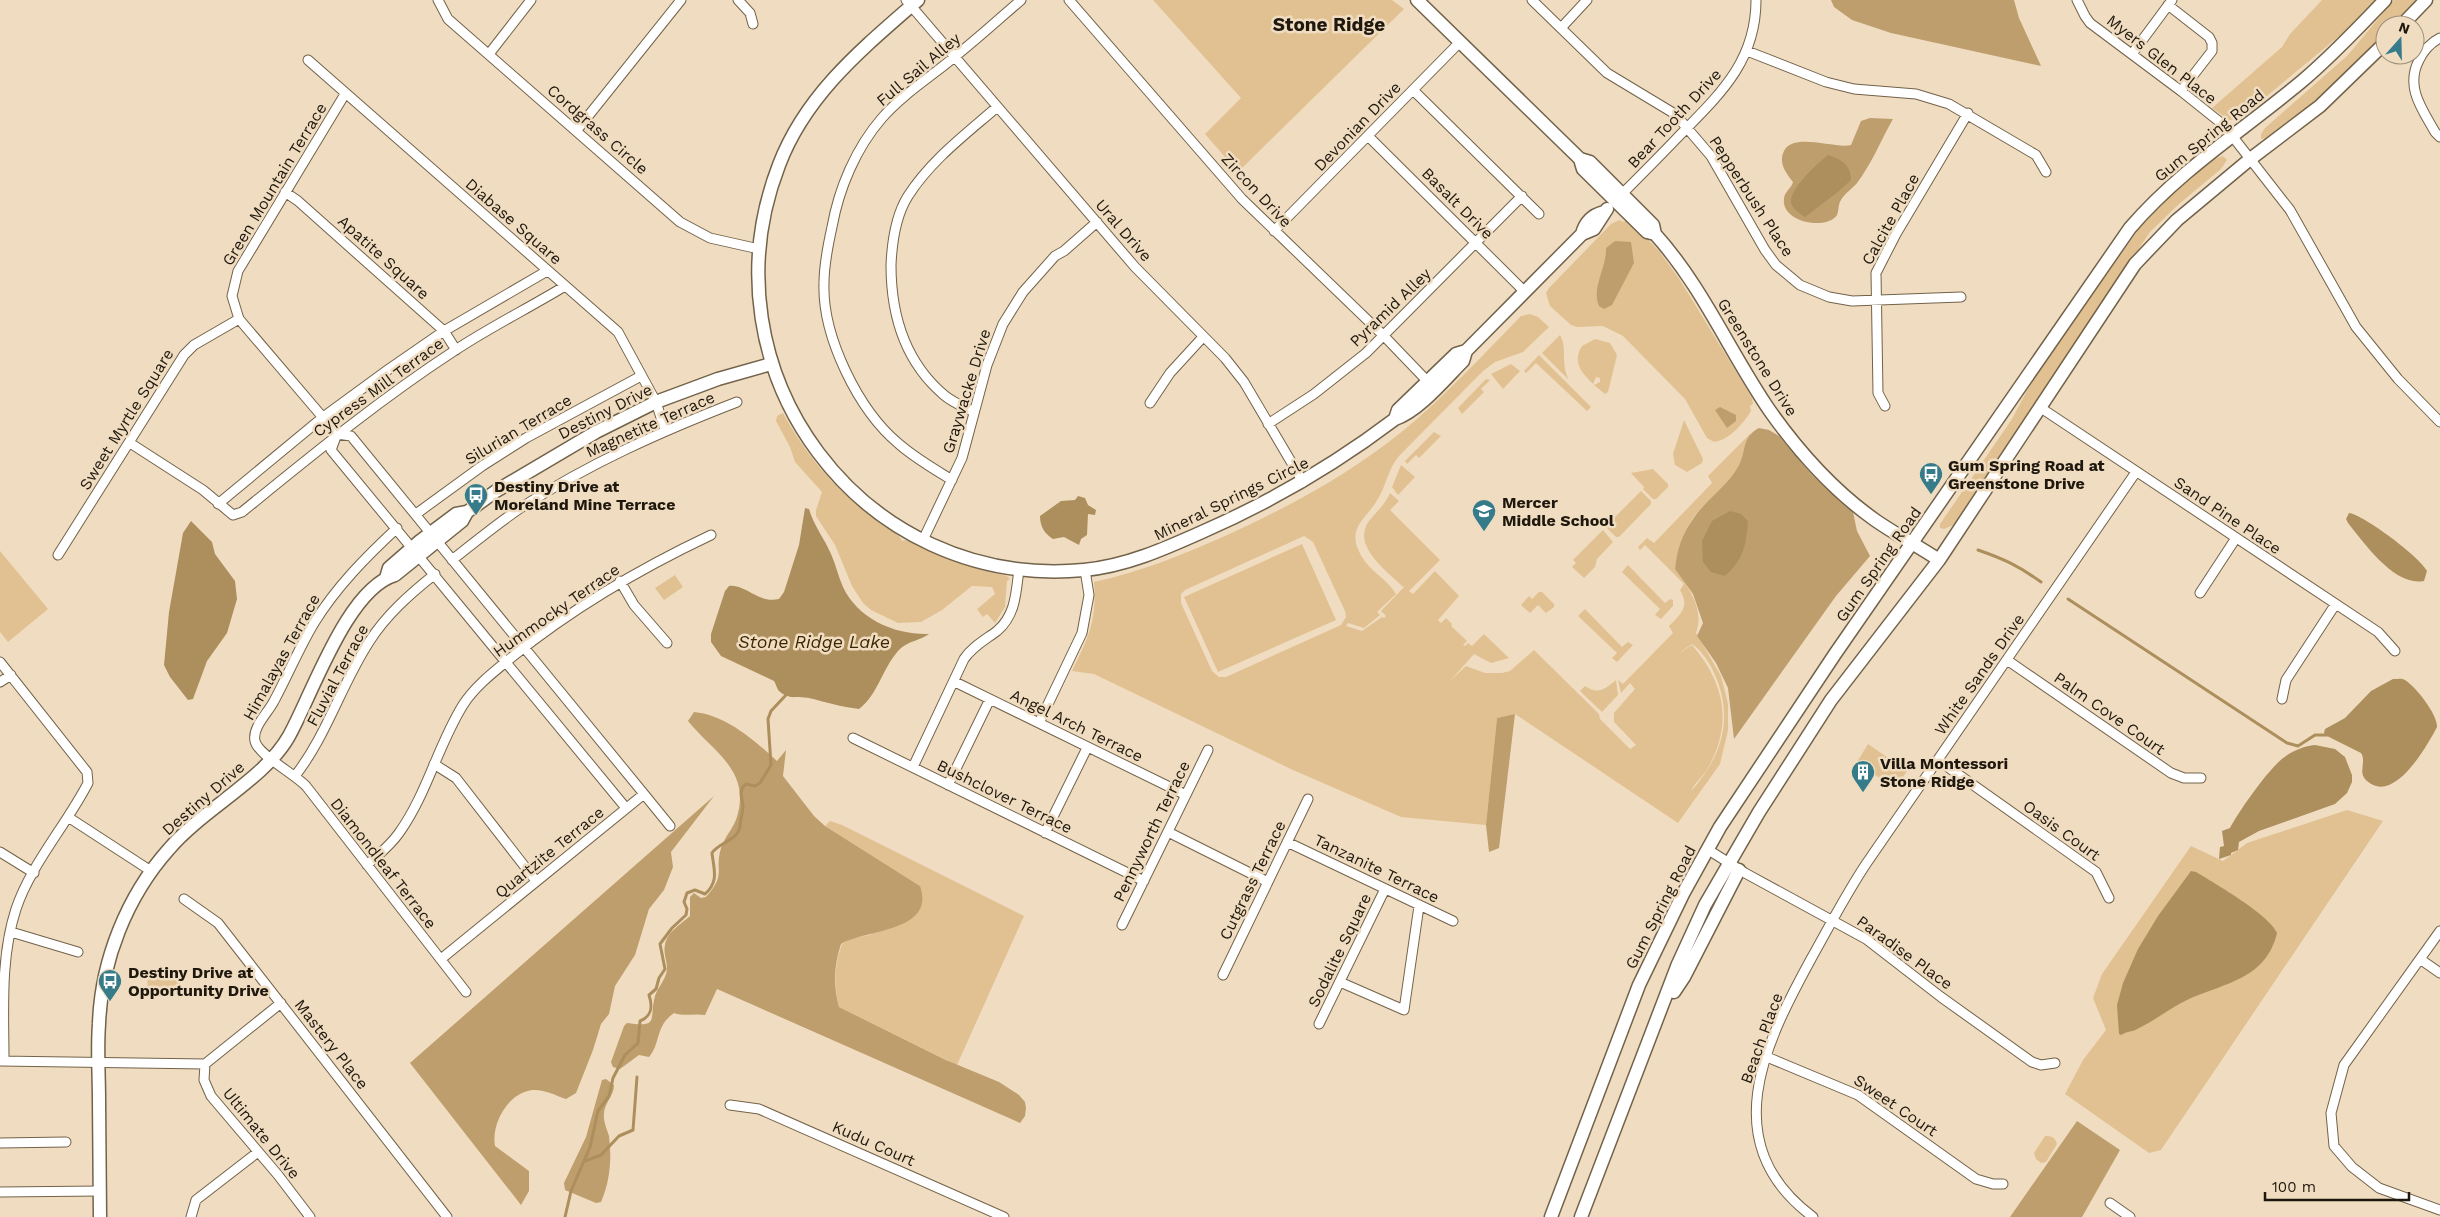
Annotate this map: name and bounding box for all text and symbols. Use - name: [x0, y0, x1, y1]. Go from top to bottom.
- street label: Myers Glen Place: [2103, 11, 2220, 108]
- district label: Stone Ridge: [1273, 13, 1385, 36]
- north arrow: [2375, 15, 2425, 65]
- text: N: [2397, 18, 2412, 37]
- street label: Full Sail Alley: [873, 28, 965, 110]
- street label: Bear Tooth Drive: [1624, 65, 1725, 172]
- street label: Devonian Drive: [1310, 78, 1405, 175]
- street label: Cordgrass Circle: [543, 80, 652, 178]
- street label: Gum Spring Road: [2150, 85, 2268, 186]
- street label: Green Mountain Terrace: [218, 99, 331, 269]
- street label: Pepperbush Place: [1705, 132, 1798, 260]
- street label: Zircon Drive: [1218, 149, 1296, 231]
- street label: Basalt Drive: [1418, 164, 1497, 243]
- street label: Calcite Place: [1858, 170, 1923, 268]
- street label: Diabase Square: [462, 174, 566, 268]
- street label: Ural Drive: [1091, 195, 1156, 265]
- street label: Apatite Square: [334, 211, 433, 303]
- street label: Pyramid Alley: [1346, 263, 1435, 351]
- street label: Greenstone Drive: [1714, 295, 1801, 420]
- street label: Graywacke Drive: [939, 327, 994, 456]
- street label: Cypress Mill Terrace: [309, 334, 447, 441]
- street label: Sweet Myrtle Square: [75, 345, 178, 493]
- street label: Destiny Drive: [555, 380, 655, 443]
- street label: Magnetite Terrace: [583, 387, 718, 461]
- street label: Silurian Terrace: [461, 390, 575, 469]
- street label: Mineral Springs Circle: [1151, 453, 1312, 544]
- place label: Gum Spring Road at Greenstone Drive: [1948, 456, 2105, 493]
- bus stop icon: Gum Spring Road at Greenstone Drive: [1918, 461, 1944, 495]
- street label: Sand Pine Place: [2171, 473, 2285, 558]
- place label: Destiny Drive at Moreland Mine Terrace: [494, 477, 675, 514]
- bus stop icon: Destiny Drive at Moreland Mine Terrace: [463, 482, 489, 516]
- place label: Mercer Middle School: [1502, 493, 1615, 530]
- school or university icon: Mercer Middle School: [1471, 498, 1497, 532]
- street label: Gum Spring Road: [1832, 503, 1925, 625]
- street label: Hummocky Terrace: [490, 560, 623, 661]
- street label: Himalayas Terrace: [239, 591, 324, 724]
- street label: White Sands Drive: [1930, 610, 2028, 739]
- street label: Fluvial Terrace: [303, 621, 372, 729]
- water label: Stone Ridge Lake: [738, 631, 890, 652]
- street label: Palm Cove Court: [2051, 668, 2169, 759]
- street label: Angel Arch Terrace: [1007, 685, 1146, 766]
- place label: Villa Montessori Stone Ridge: [1880, 754, 2008, 791]
- street label: Bushclover Terrace: [934, 755, 1075, 837]
- street label: Destiny Drive: [158, 757, 248, 839]
- street label: Pennyworth Terrace: [1109, 758, 1194, 905]
- building icon: Villa Montessori Stone Ridge: [1850, 759, 1876, 793]
- street label: Diamondleaf Terrace: [327, 794, 441, 932]
- street label: Oasis Court: [2019, 796, 2104, 865]
- street label: Quartzite Terrace: [491, 803, 608, 902]
- street label: Cutgrass Terrace: [1215, 817, 1290, 943]
- street label: Tanzanite Terrace: [1311, 830, 1442, 907]
- street label: Gum Spring Road: [1621, 842, 1700, 972]
- street label: Sodalite Square: [1304, 890, 1375, 1010]
- street label: Paradise Place: [1853, 911, 1956, 993]
- place label: Destiny Drive at Opportunity Drive: [128, 963, 269, 1000]
- bus stop icon: Destiny Drive at Opportunity Drive: [97, 968, 123, 1002]
- street label: Beach Place: [1736, 990, 1787, 1086]
- street label: Mastery Place: [291, 996, 373, 1093]
- street label: Sweet Court: [1850, 1070, 1941, 1141]
- street label: Ultimate Drive: [219, 1084, 304, 1183]
- street label: Kudu Court: [829, 1117, 918, 1170]
- scale bar: [2265, 1170, 2409, 1202]
- text: 100 m: [2272, 1178, 2316, 1196]

